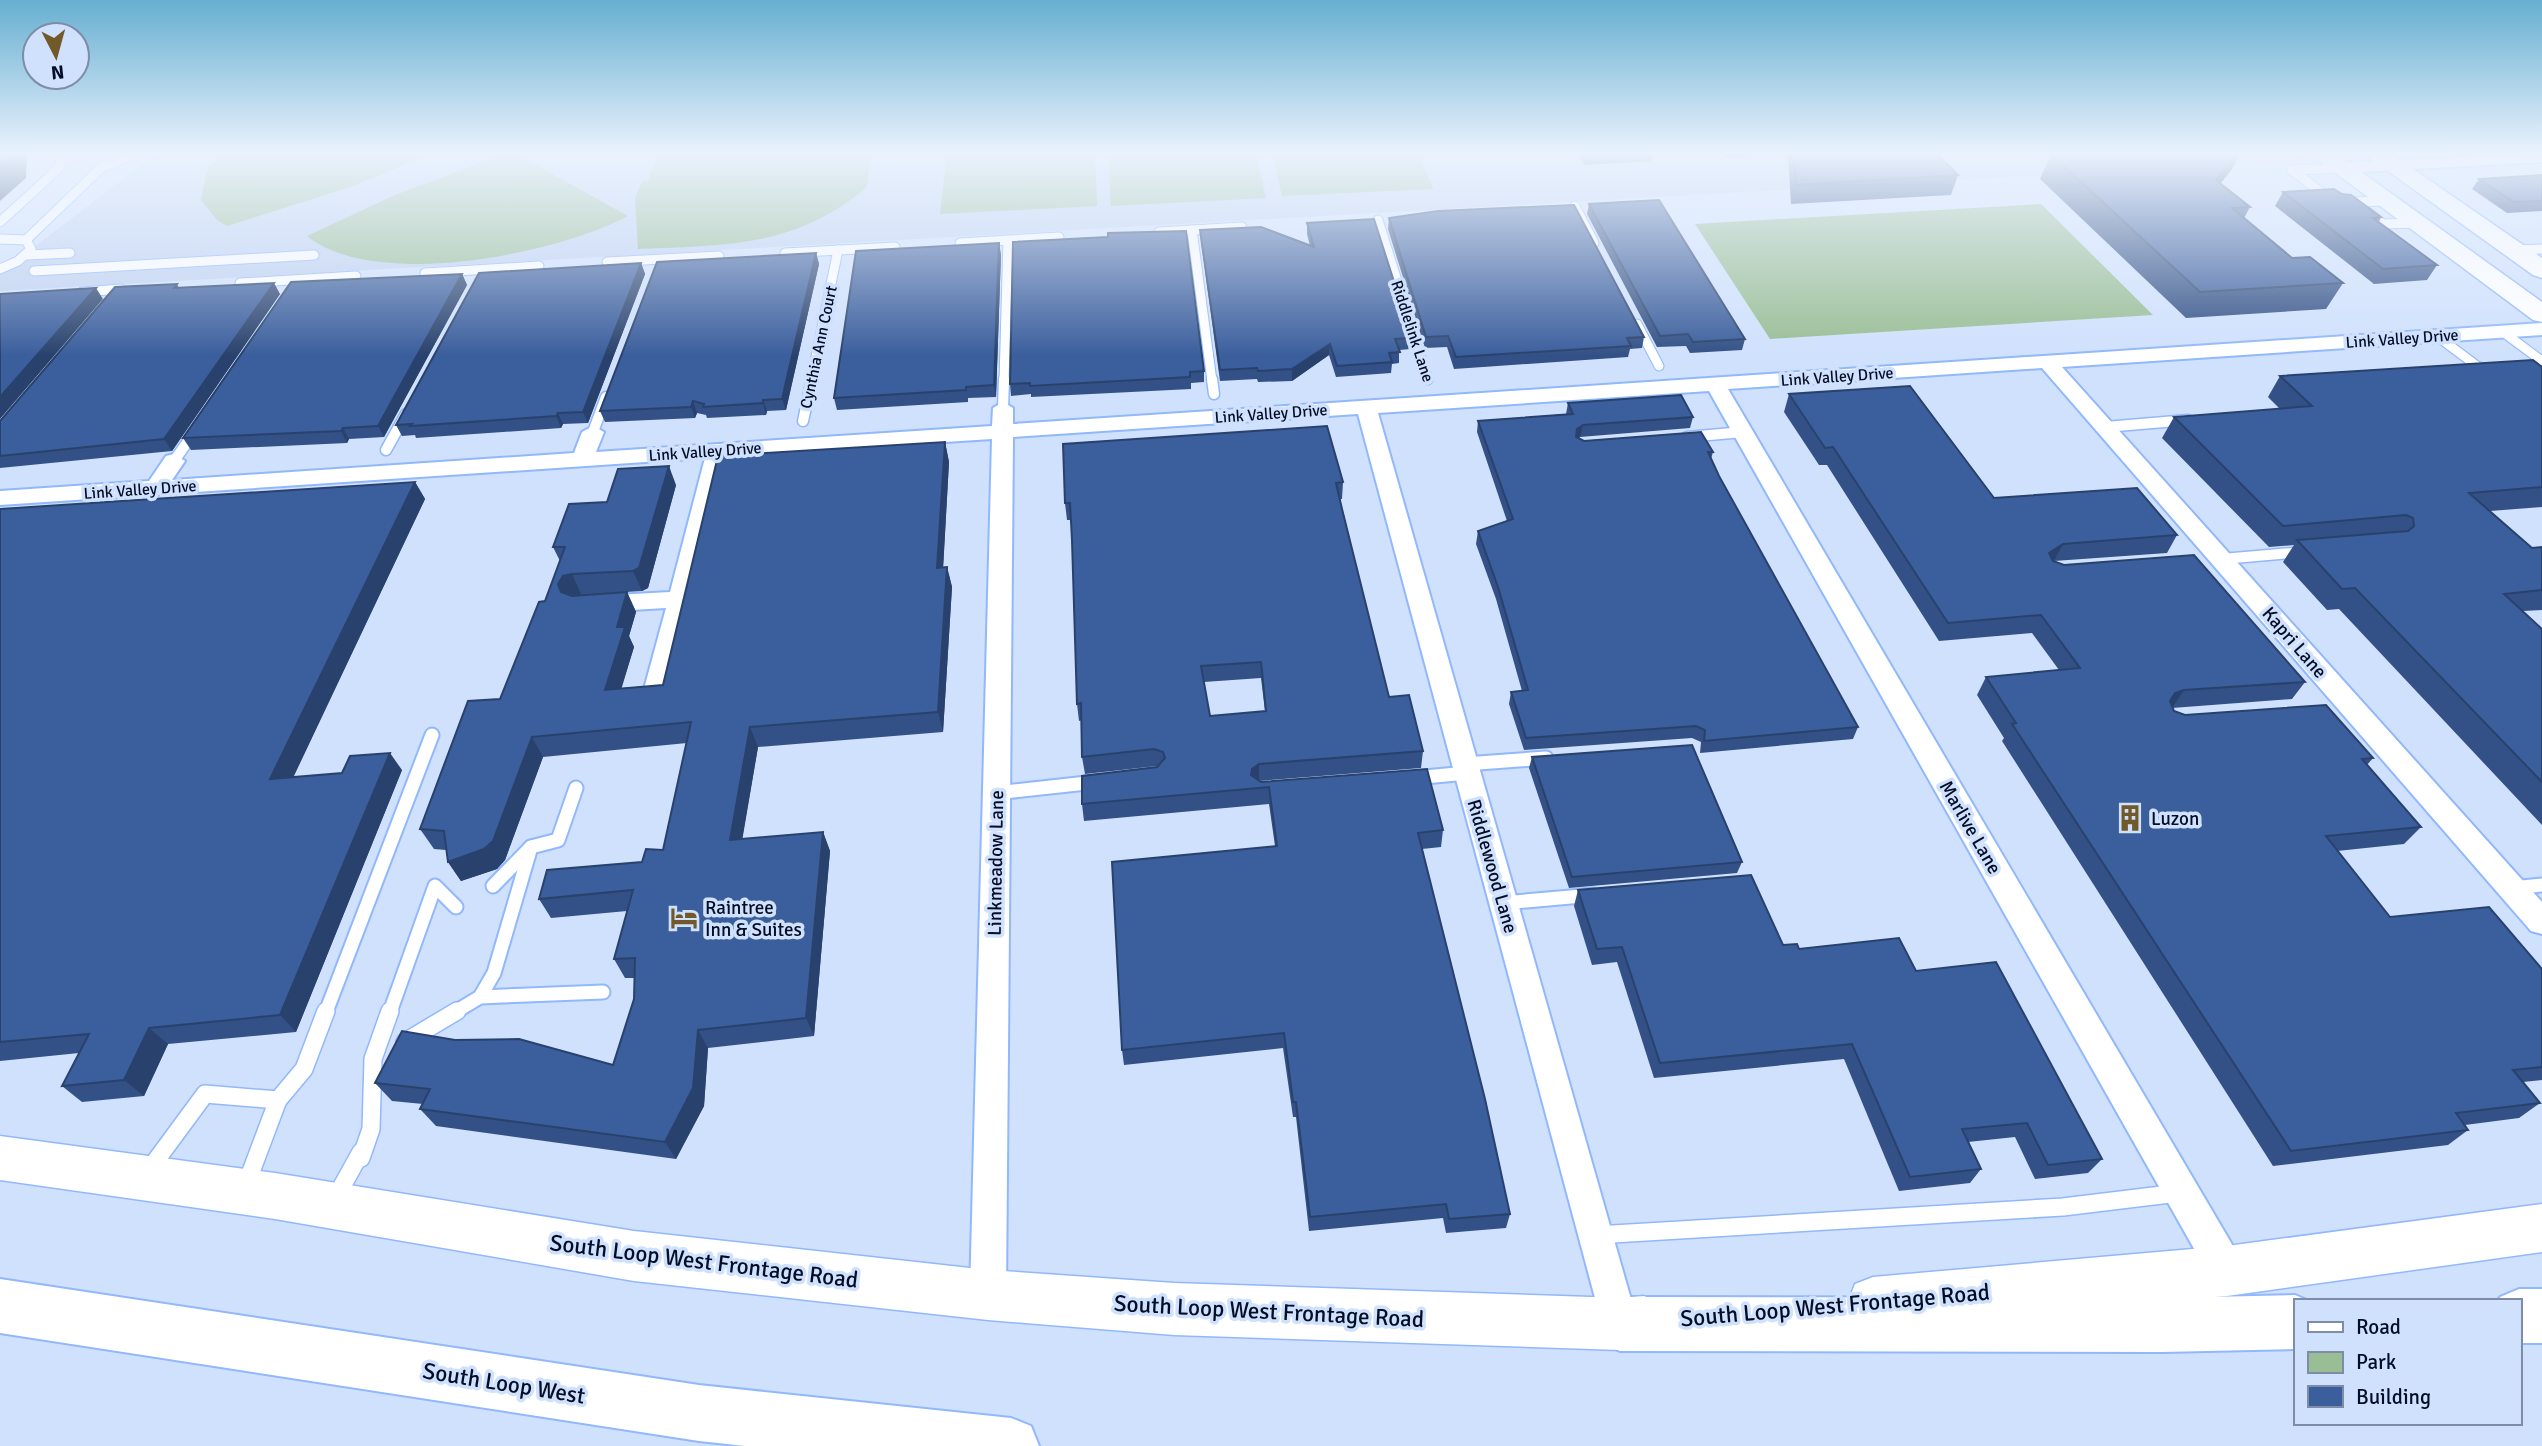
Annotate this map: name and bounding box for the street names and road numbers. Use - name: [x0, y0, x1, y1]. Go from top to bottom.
- street label: Riddlelink Lane: [1386, 278, 1438, 385]
- street label: Cynthia Ann Court: [796, 283, 842, 411]
- street label: Link Valley Drive: [2345, 325, 2459, 353]
- street label: Link Valley Drive: [1780, 363, 1894, 391]
- street label: Link Valley Drive: [1214, 400, 1328, 428]
- street label: Link Valley Drive: [648, 438, 762, 466]
- street label: Link Valley Drive: [83, 476, 197, 504]
- street label: Kapri Lane: [2257, 602, 2332, 683]
- street label: Marlive Lane: [1934, 777, 2006, 878]
- street label: Linkmeadow Lane: [983, 790, 1009, 936]
- street label: Riddlewood Lane: [1461, 797, 1523, 936]
- street label: South Loop West Frontage Road: [548, 1228, 860, 1295]
- street label: South Loop West Frontage Road: [1679, 1278, 1991, 1333]
- street label: South Loop West Frontage Road: [1113, 1289, 1425, 1334]
- street label: South Loop West: [421, 1356, 587, 1411]

